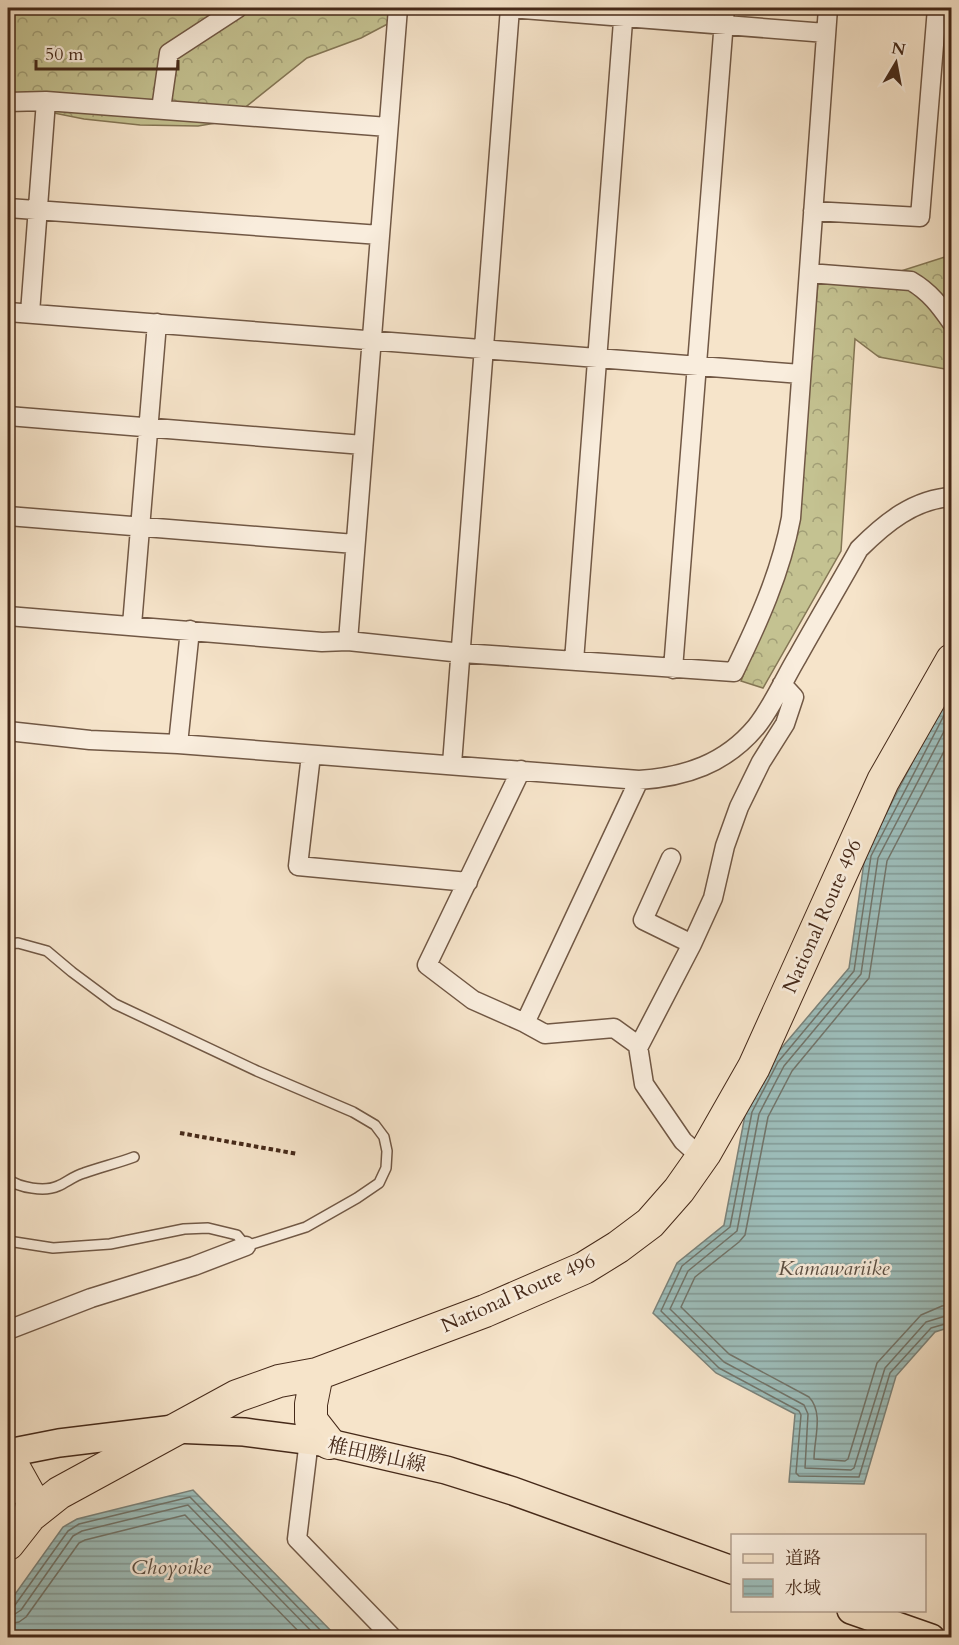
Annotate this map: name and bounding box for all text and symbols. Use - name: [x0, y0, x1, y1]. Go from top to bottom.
- scale bar: [36, 33, 178, 71]
- north arrow: [866, 33, 926, 93]
- text: N: [890, 37, 907, 61]
- text: 50 m: [45, 42, 84, 67]
- street label: National Route 496: [776, 835, 868, 997]
- street label: National Route 496: [437, 1247, 599, 1339]
- water label: Kamawariike: [778, 1254, 891, 1283]
- street label: 椎田勝山線: [325, 1431, 429, 1479]
- legend: [731, 1534, 926, 1612]
- text: 道路: [785, 1546, 821, 1571]
- water label: Choyoike: [131, 1553, 212, 1582]
- text: 水域: [785, 1576, 821, 1601]

